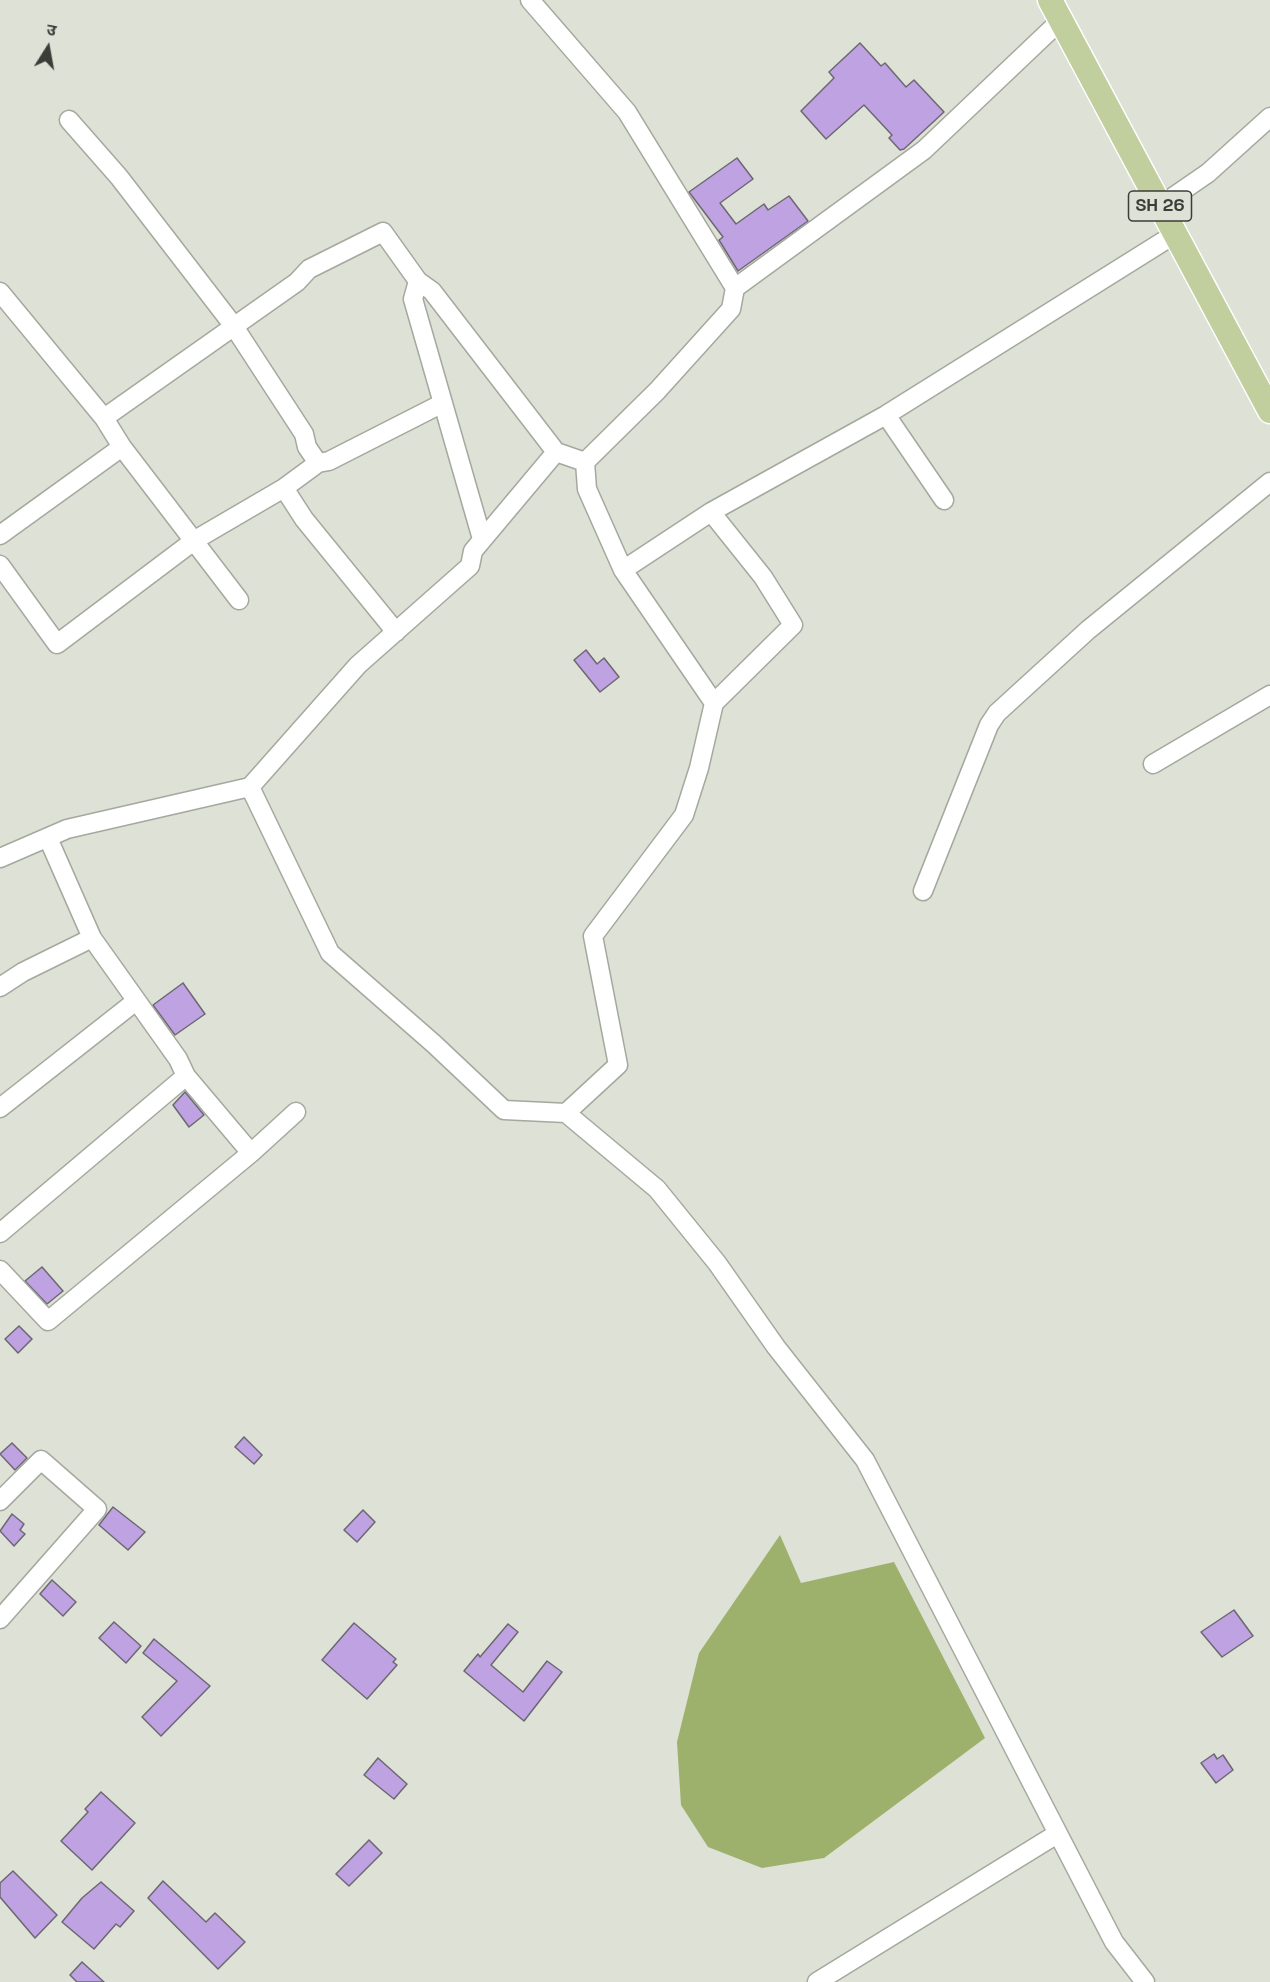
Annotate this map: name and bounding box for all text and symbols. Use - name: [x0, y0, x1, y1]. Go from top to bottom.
- north arrow: [18, 18, 78, 78]
- text: उ: [45, 19, 58, 41]
- road number: SH 26: [1128, 191, 1192, 221]

